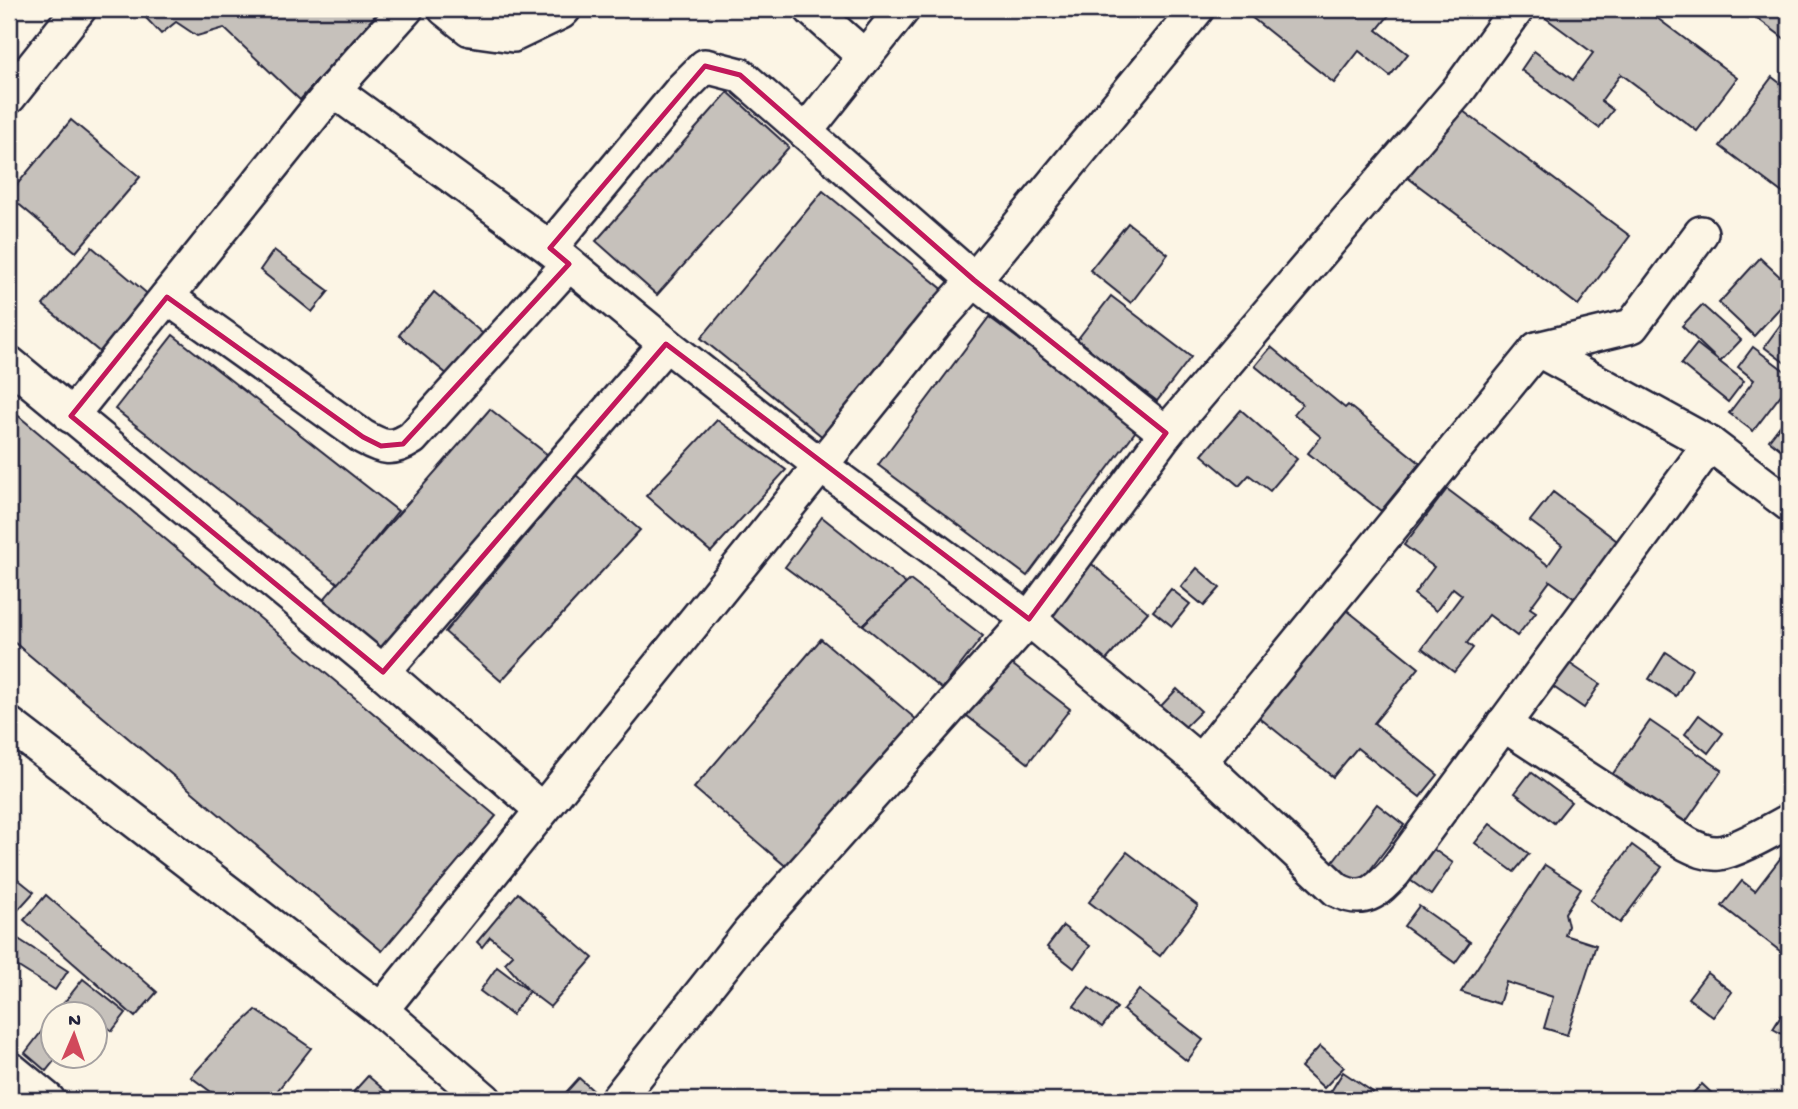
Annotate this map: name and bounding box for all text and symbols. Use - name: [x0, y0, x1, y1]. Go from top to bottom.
- north arrow: [38, 1000, 108, 1070]
- text: N: [68, 1010, 81, 1033]

